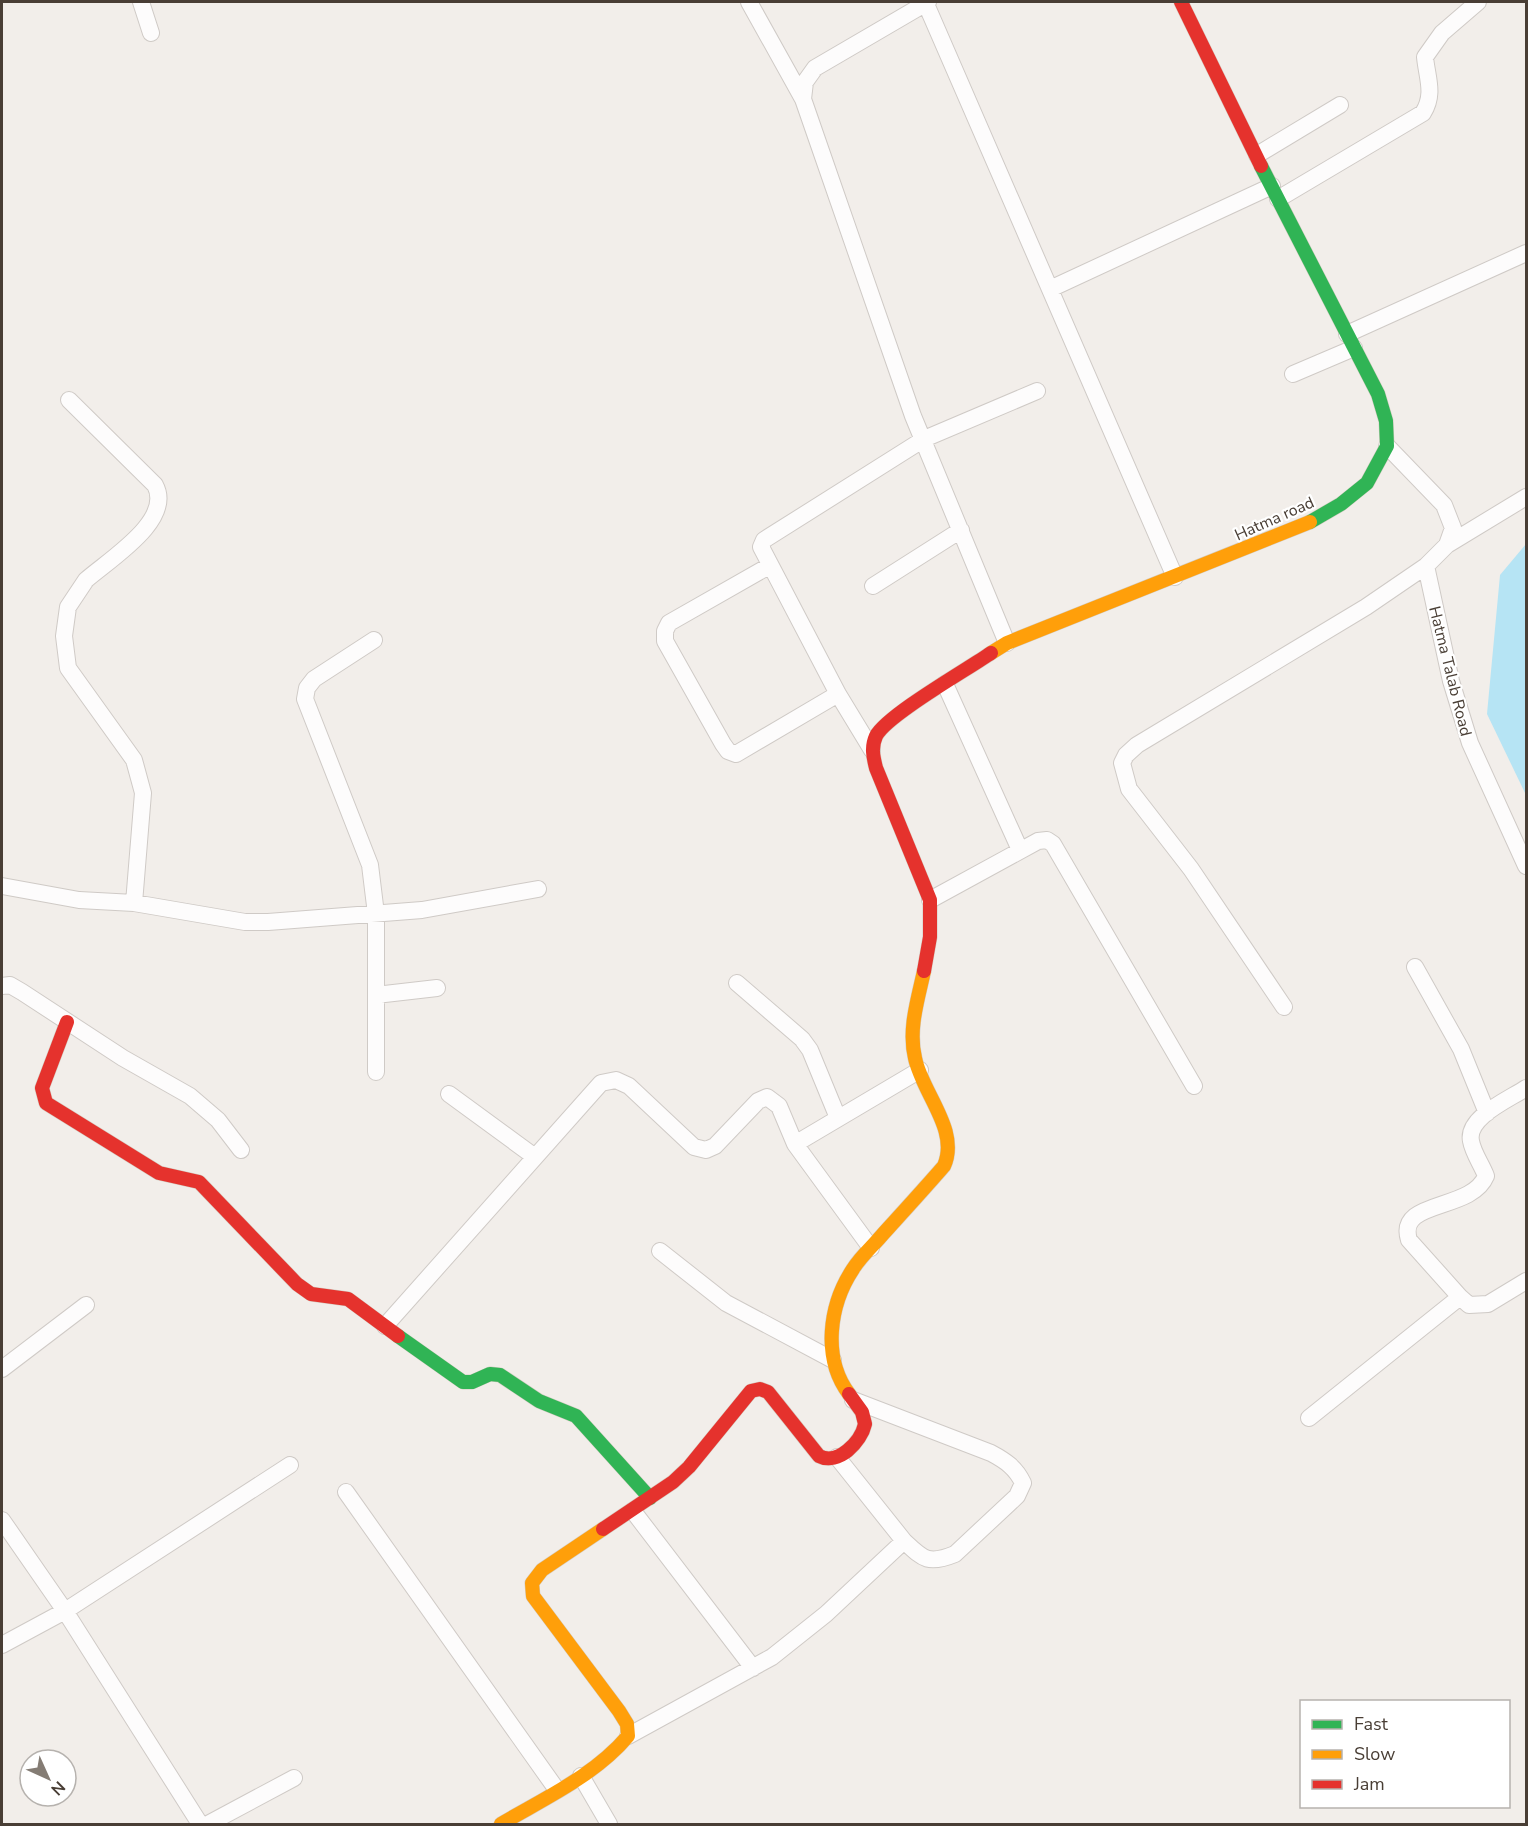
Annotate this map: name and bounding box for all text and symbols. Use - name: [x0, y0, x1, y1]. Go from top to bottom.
- street label: Hatma road: [1231, 492, 1318, 546]
- street label: Hatma Talab Road: [1423, 604, 1477, 739]
- legend: [1300, 1700, 1510, 1808]
- text: Fast: [1354, 1712, 1389, 1736]
- text: Slow: [1354, 1742, 1395, 1766]
- north arrow: [18, 1748, 78, 1808]
- text: Jam: [1353, 1772, 1385, 1796]
- text: N: [46, 1776, 70, 1800]

